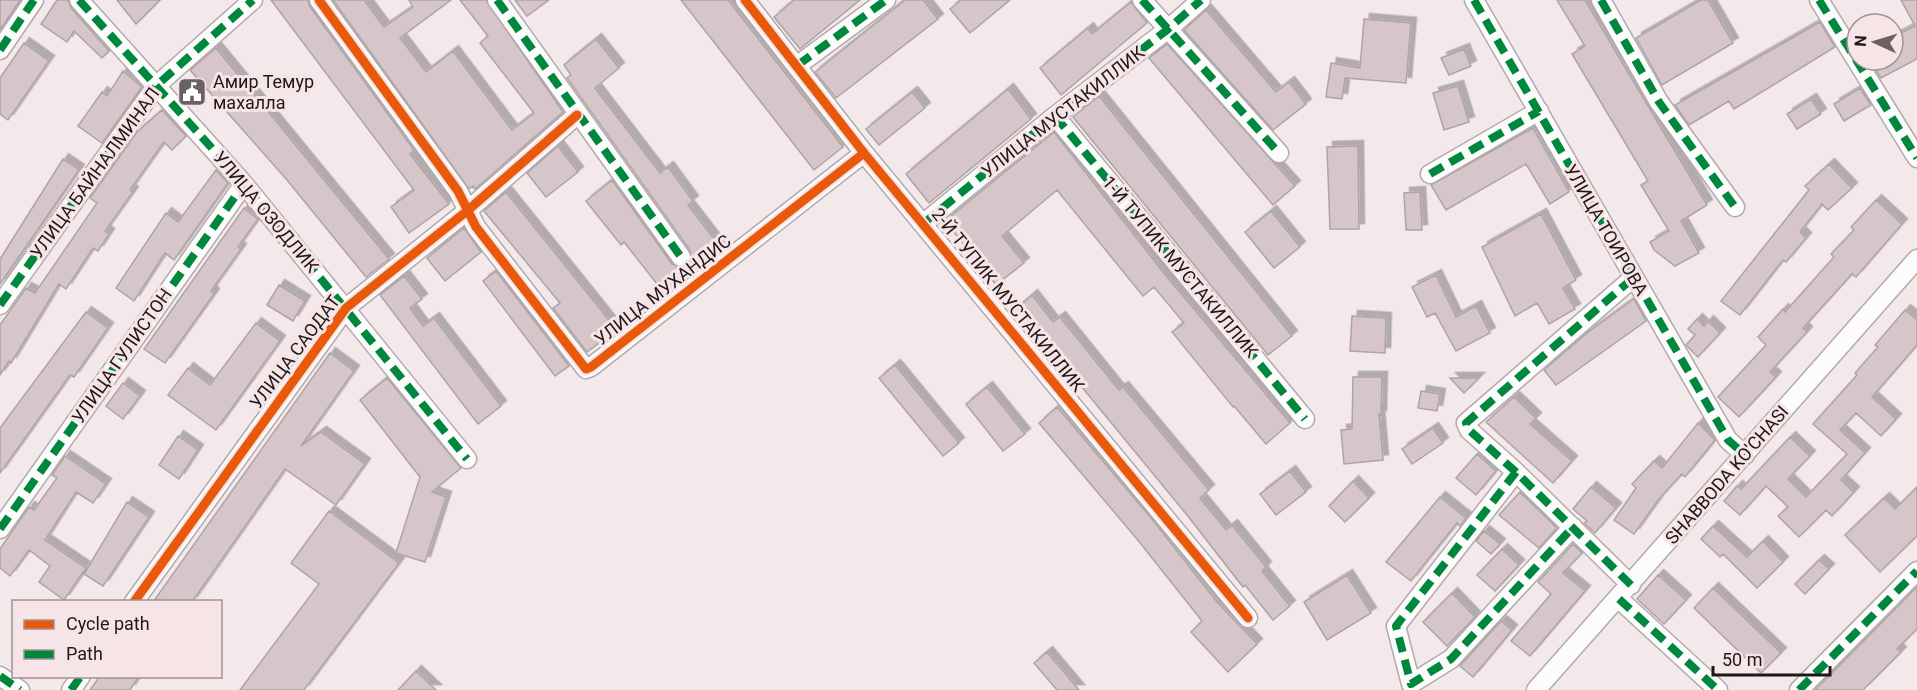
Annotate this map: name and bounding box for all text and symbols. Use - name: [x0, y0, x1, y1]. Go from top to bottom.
- north arrow: [1845, 12, 1905, 72]
- text: N: [1851, 35, 1870, 47]
- street label: УЛИЦА МУСТАКИЛЛИК: [977, 41, 1149, 182]
- place label: Амир Темур махалла: [213, 71, 314, 113]
- public building icon: Амир Темур махалла: [176, 76, 208, 108]
- street label: УЛИЦА БАЙНАЛМИНАЛ: [26, 83, 164, 262]
- street label: УЛИЦА ОЗОДЛИК: [209, 147, 324, 277]
- street label: УЛИЦА ТОИРОВА: [1560, 160, 1653, 299]
- street label: 1-Й ТУПИК МУСТАКИЛЛИК: [1098, 172, 1263, 362]
- street label: 2-Й ТУПИК МУСТАКИЛЛИК: [928, 204, 1089, 396]
- street label: УЛИЦА МУХАНДИС: [590, 230, 735, 349]
- street label: УЛИЦА ГУЛИСТОН: [67, 284, 176, 427]
- street label: УЛИЦА САОДАТ: [245, 291, 344, 413]
- street label: SHABBODA KO'CHASI: [1661, 401, 1793, 548]
- legend: [12, 600, 222, 678]
- text: Cycle path: [66, 613, 150, 634]
- scale bar: [1713, 639, 1830, 677]
- text: Path: [66, 643, 103, 664]
- text: 50 m: [1722, 649, 1762, 670]

